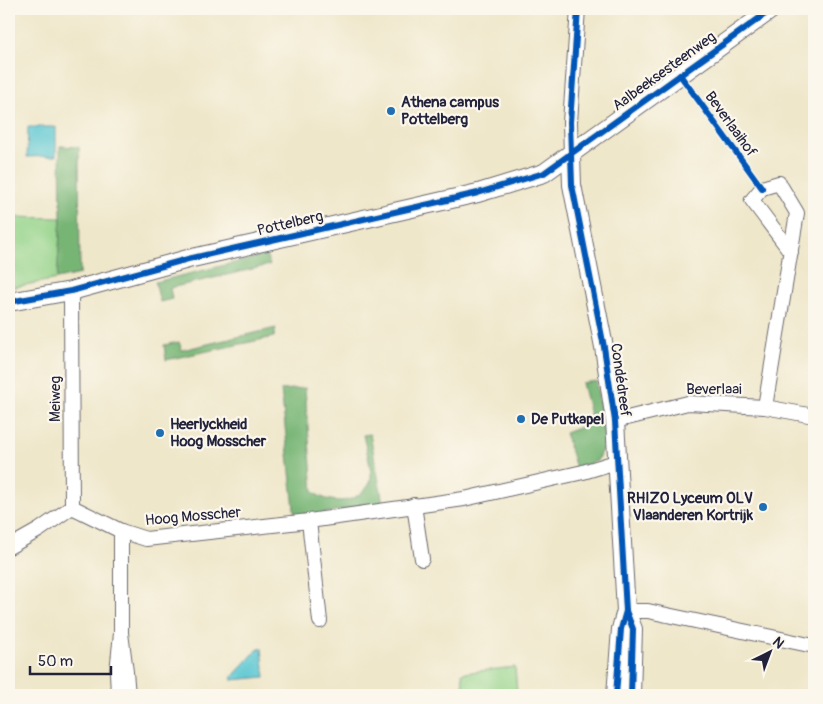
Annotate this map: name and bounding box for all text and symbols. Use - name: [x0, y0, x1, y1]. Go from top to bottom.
- street label: Aalbeeksesteenweg: [609, 27, 720, 115]
- street label: Beverlaaihof: [700, 88, 761, 161]
- place label: Athena campus Pottelberg: [401, 93, 499, 129]
- marker: Athena campus Pottelberg: [385, 105, 397, 117]
- street label: Pottelberg: [255, 207, 325, 240]
- street label: Condédreef: [606, 342, 635, 418]
- street label: Meiweg: [46, 376, 65, 422]
- street label: Beverlaai: [686, 380, 742, 399]
- place label: De Putkapel: [531, 410, 604, 429]
- marker: De Putkapel: [515, 413, 527, 425]
- place label: Heerlyckheid Hoog Mosscher: [170, 415, 267, 451]
- marker: Heerlyckheid Hoog Mosscher: [154, 427, 166, 439]
- place label: RHIZO Lyceum OLV Vlaanderen Kortrijk: [627, 489, 754, 525]
- marker: RHIZO Lyceum OLV Vlaanderen Kortrijk: [757, 501, 769, 513]
- street label: Hoog Mosscher: [144, 503, 242, 530]
- north arrow: [746, 626, 796, 676]
- text: N: [769, 633, 788, 652]
- scale bar: [30, 644, 111, 676]
- text: 50 m: [38, 652, 73, 671]

